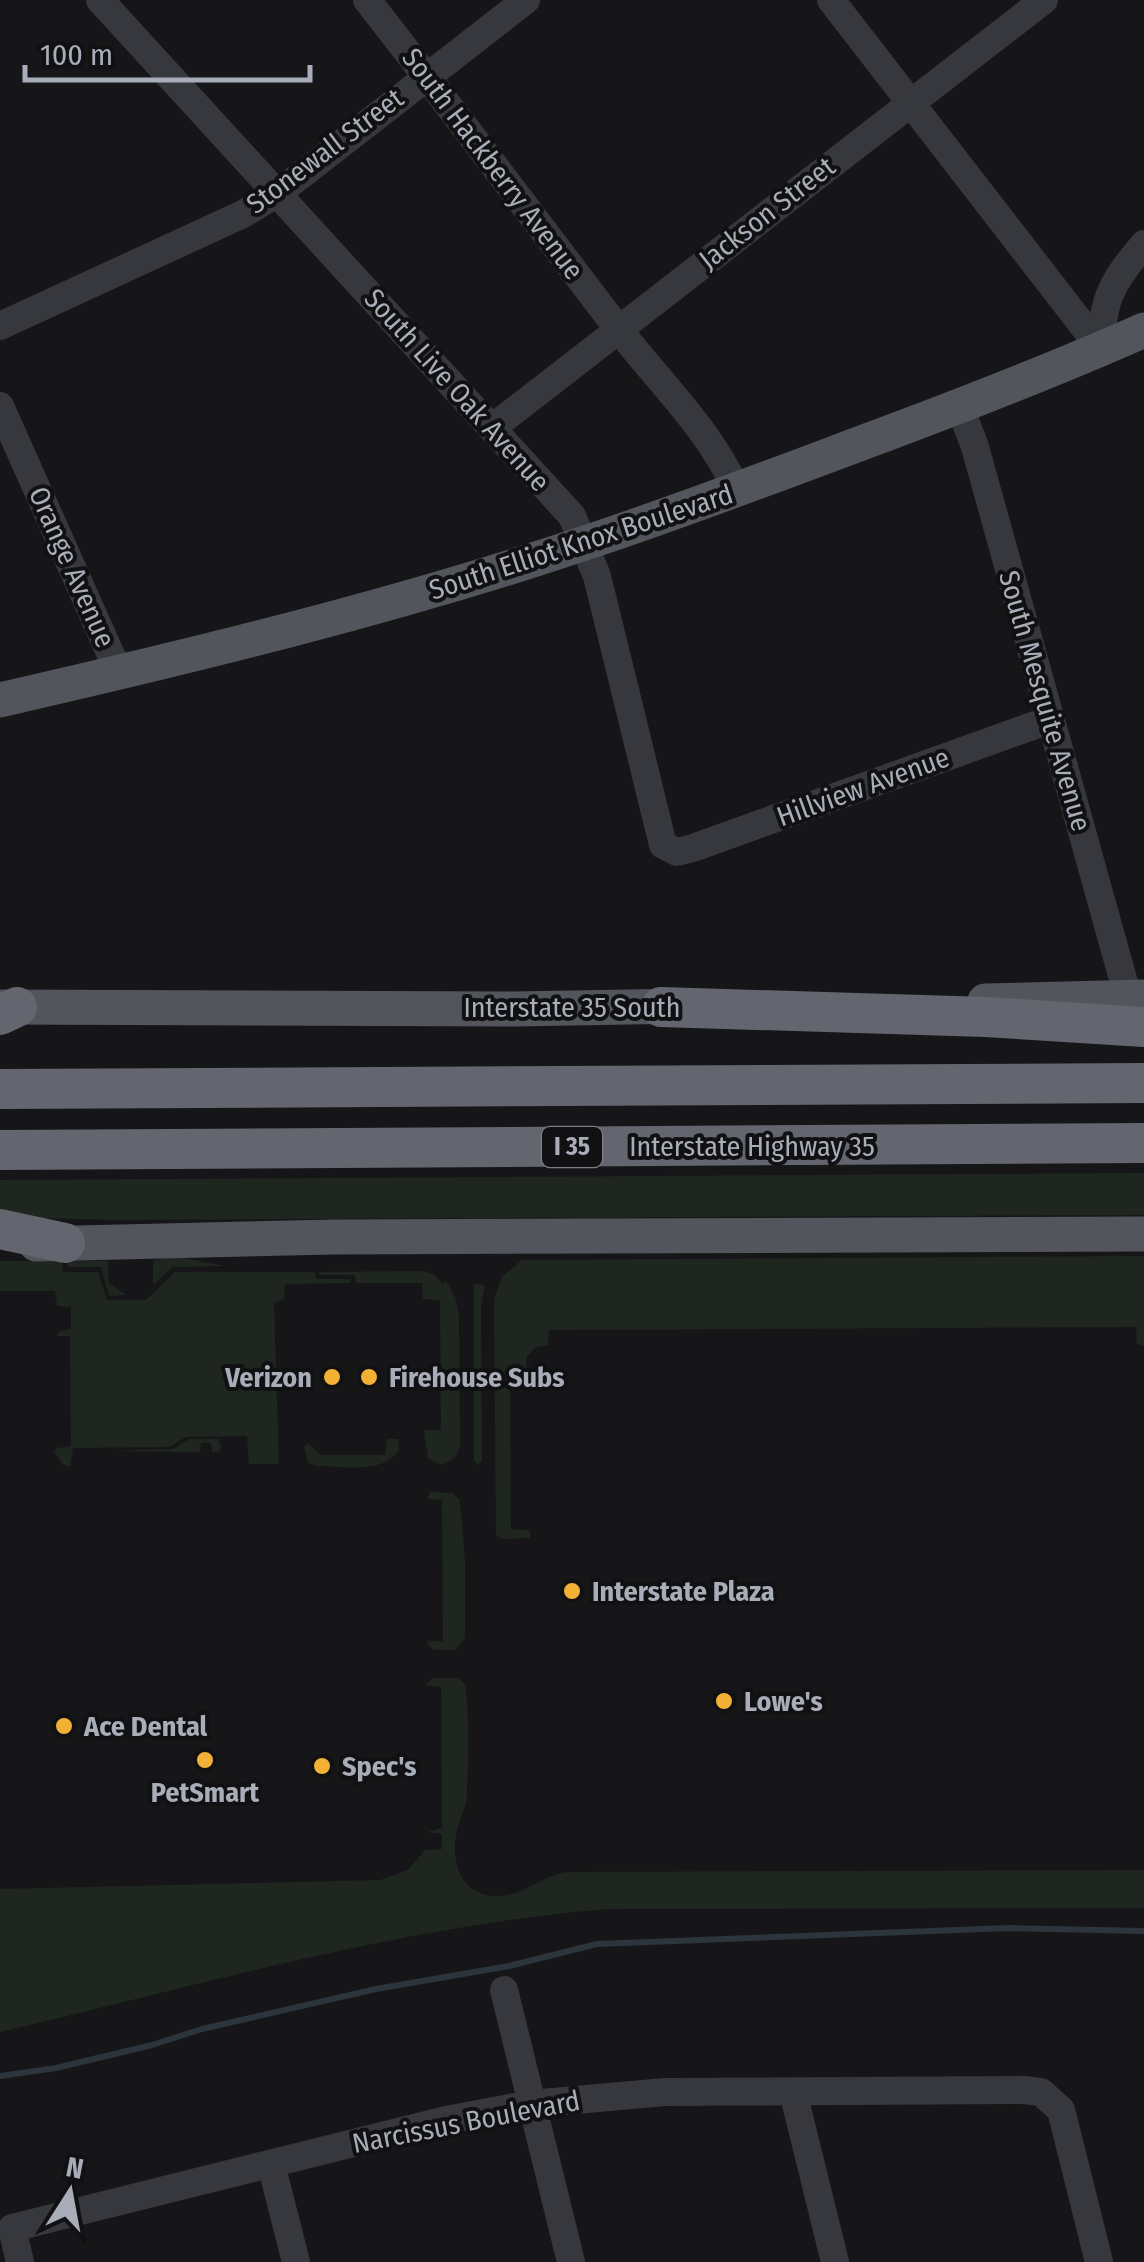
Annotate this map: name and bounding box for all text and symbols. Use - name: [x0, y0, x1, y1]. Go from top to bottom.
- scale bar: [25, 20, 310, 82]
- text: 100 m: [40, 37, 113, 73]
- street label: South Hackberry Avenue: [395, 42, 591, 286]
- street label: Stonewall Street: [240, 81, 411, 221]
- street label: Jackson Street: [693, 149, 842, 276]
- street label: South Live Oak Avenue: [357, 282, 557, 498]
- street label: South Elliot Knox Boulevard: [425, 477, 737, 607]
- street label: Orange Avenue: [22, 482, 122, 652]
- street label: South Mesquite Avenue: [992, 567, 1098, 835]
- street label: Hillview Avenue: [772, 741, 954, 833]
- street label: Interstate 35 South: [463, 991, 681, 1024]
- road number: I 35: [542, 1127, 602, 1167]
- street label: Interstate Highway 35: [629, 1130, 875, 1163]
- place label: Verizon: [224, 1361, 312, 1394]
- place label: Firehouse Subs: [389, 1361, 565, 1394]
- marker: Verizon: [321, 1366, 343, 1388]
- marker: Firehouse Subs: [358, 1366, 380, 1388]
- place label: Interstate Plaza: [592, 1575, 775, 1608]
- marker: Interstate Plaza: [561, 1580, 583, 1602]
- place label: Lowe's: [744, 1685, 823, 1718]
- marker: Lowe's: [713, 1690, 735, 1712]
- place label: Ace Dental: [83, 1710, 208, 1743]
- marker: Ace Dental: [53, 1715, 75, 1737]
- marker: PetSmart: [194, 1749, 216, 1771]
- place label: Spec's: [342, 1750, 416, 1783]
- marker: Spec's: [311, 1755, 333, 1777]
- place label: PetSmart: [151, 1776, 260, 1809]
- street label: Narcissus Boulevard: [349, 2084, 583, 2160]
- north arrow: [20, 2142, 120, 2242]
- text: N: [63, 2150, 86, 2186]

